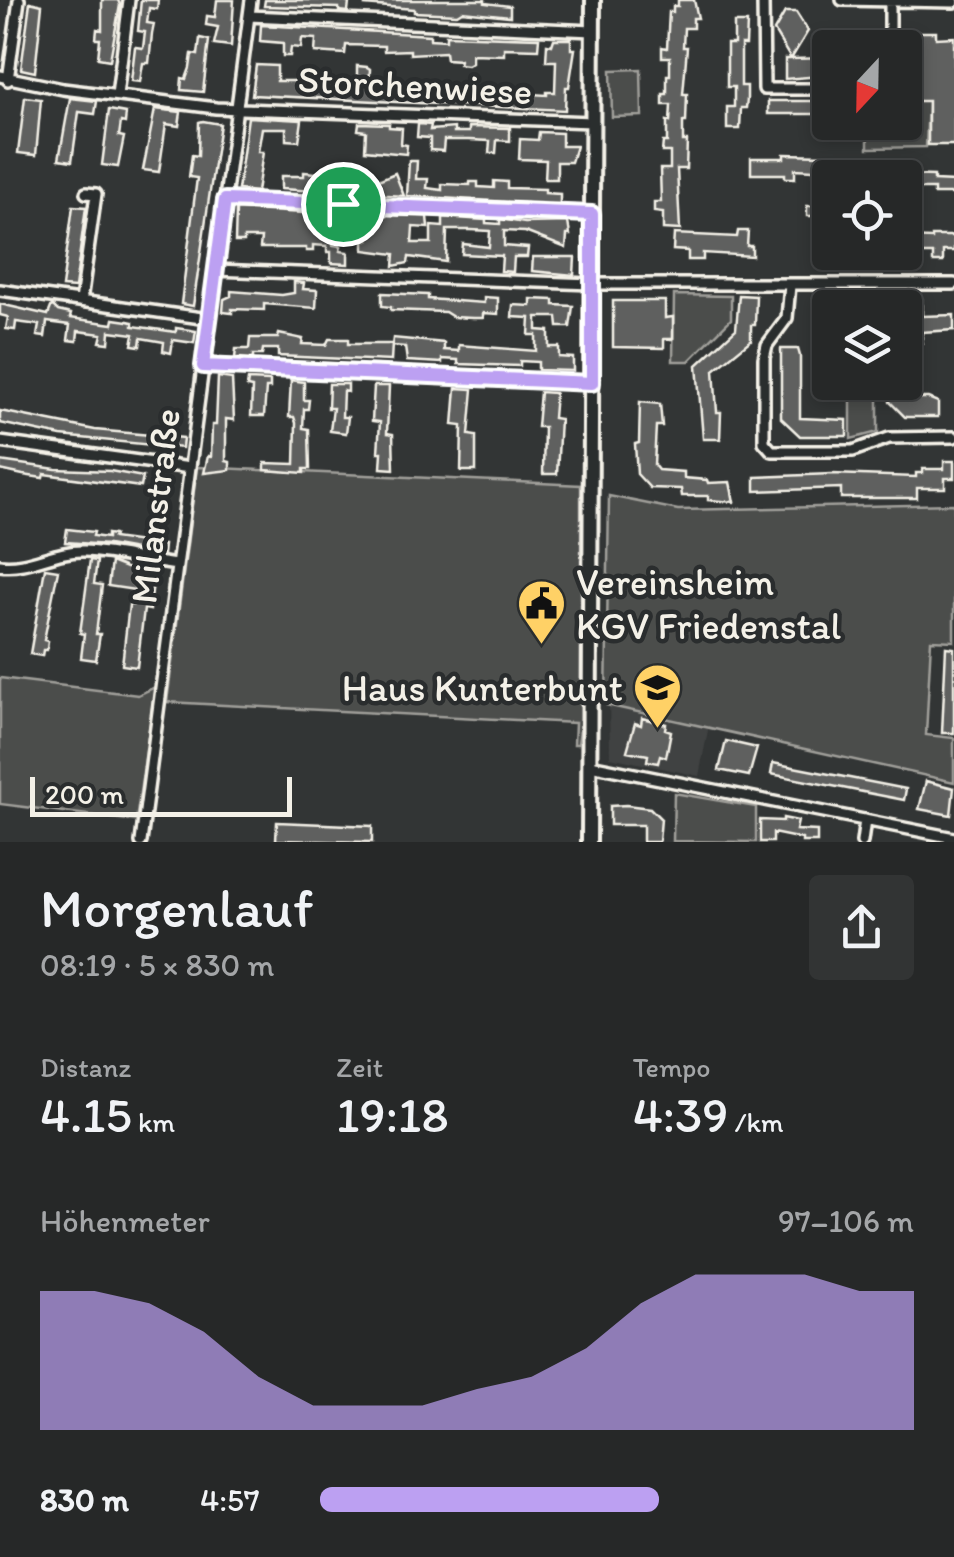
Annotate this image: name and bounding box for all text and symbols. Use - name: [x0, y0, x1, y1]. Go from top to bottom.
- north arrow: [812, 30, 922, 140]
- map controls: [812, 30, 922, 400]
- street label: Storchenwiese: [297, 56, 533, 114]
- button: locate: [812, 160, 922, 270]
- pin: [301, 162, 386, 247]
- icon: arrive: [316, 177, 371, 232]
- button: layers: [812, 290, 922, 400]
- street label: Milanstraße: [120, 406, 190, 606]
- place label: Vereinsheim KGV Friedenstal: [576, 559, 842, 649]
- public building icon: Vereinsheim KGV Friedenstal: [515, 578, 567, 646]
- school or university icon: Haus Kunterbunt: [632, 662, 684, 730]
- place label: Haus Kunterbunt: [342, 665, 623, 711]
- scale bar: [30, 772, 292, 816]
- text: 200 m: [45, 777, 124, 811]
- text: Morgenlauf: [40, 875, 314, 941]
- button: share: [809, 875, 914, 980]
- text: 08:19 · 5 × 830 m: [40, 946, 274, 984]
- text: Distanz: [40, 1050, 131, 1084]
- text: Zeit: [336, 1050, 383, 1084]
- text: Tempo: [633, 1050, 711, 1084]
- text: 4.15: [40, 1084, 132, 1145]
- text: 19:18: [336, 1084, 449, 1145]
- text: 4:39: [633, 1084, 728, 1145]
- text: km: [132, 1105, 175, 1139]
- text: /km: [728, 1105, 783, 1139]
- text: Höhenmeter: [40, 1202, 210, 1240]
- text: 97–106 m: [778, 1202, 914, 1240]
- text: 830 m: [40, 1481, 129, 1519]
- text: 4:57: [200, 1481, 260, 1519]

